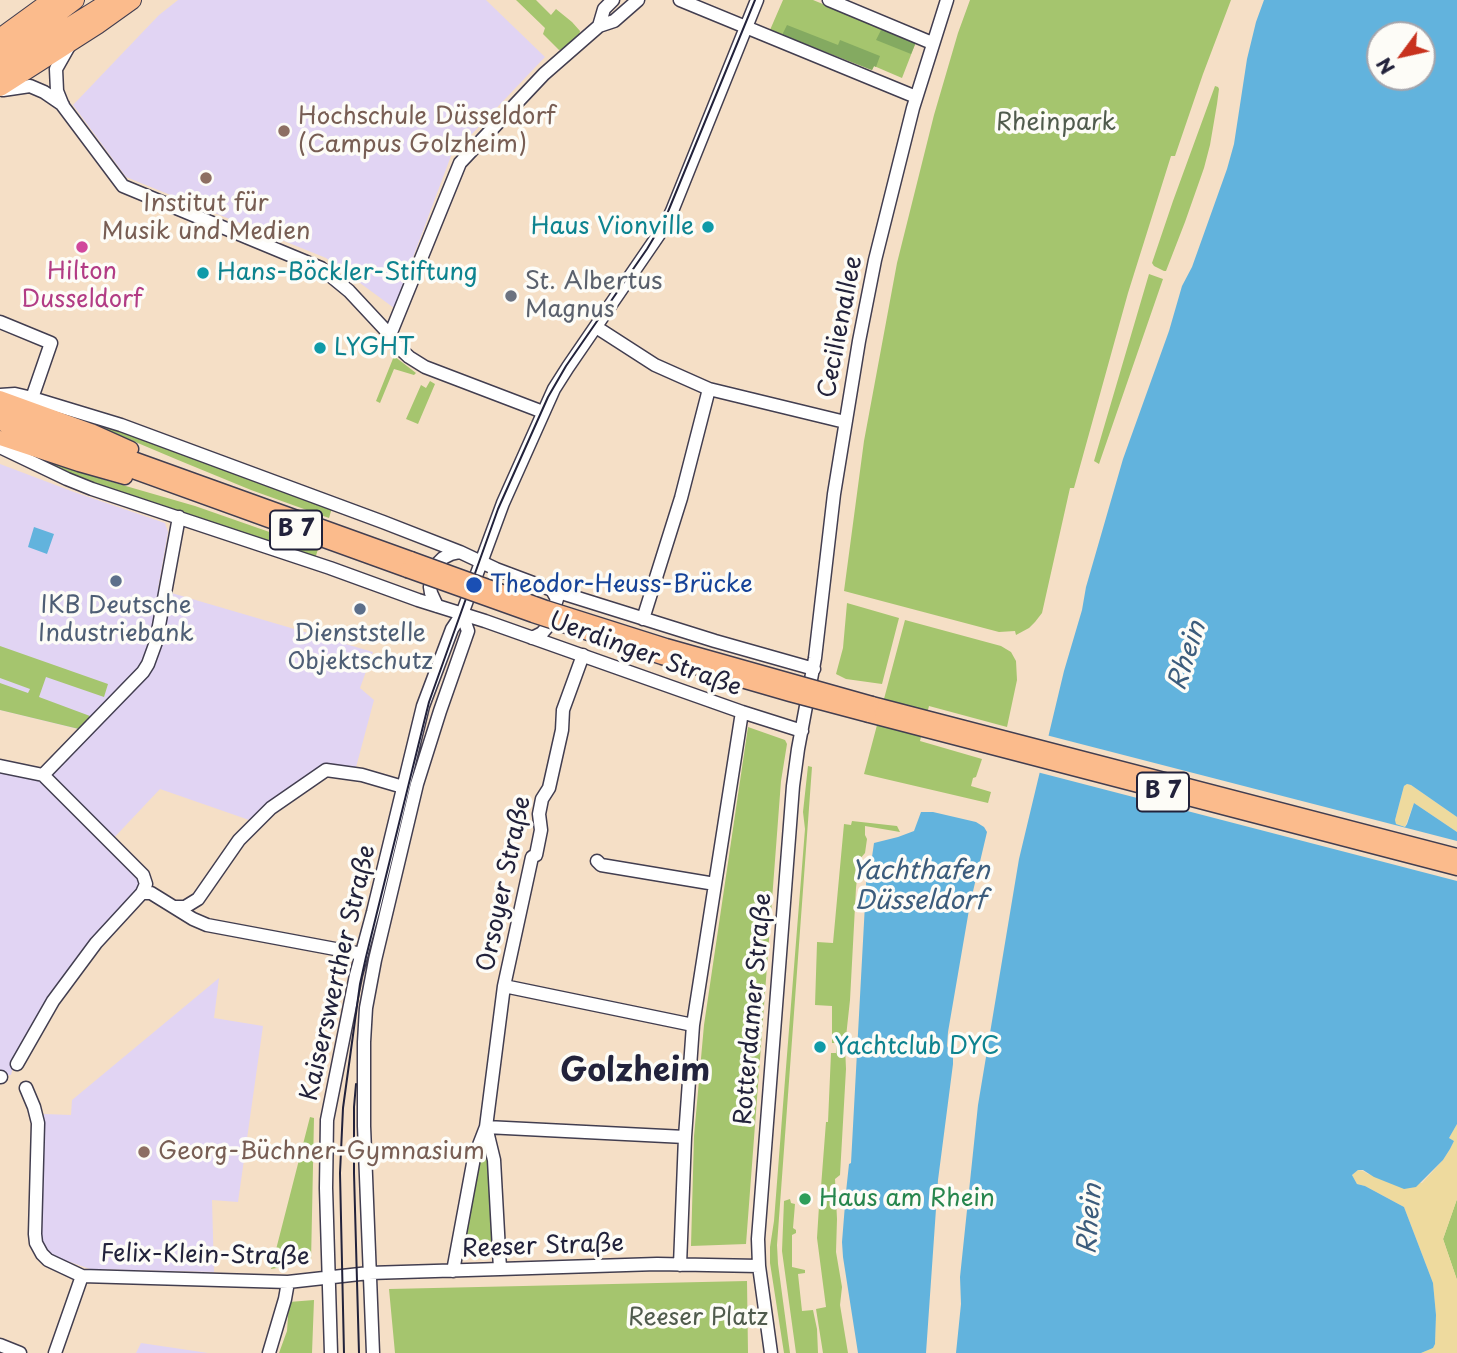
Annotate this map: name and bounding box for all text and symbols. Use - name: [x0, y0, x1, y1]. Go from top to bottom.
- north arrow: [1366, 21, 1436, 91]
- text: N: [1369, 52, 1401, 80]
- place label: Hochschule Düsseldorf (Campus Golzheim): [298, 103, 556, 159]
- park label: Rheinpark: [996, 109, 1116, 137]
- marker: Hochschule Düsseldorf (Campus Golzheim): [276, 123, 292, 139]
- marker: Institut für Musik und Medien: [198, 170, 214, 186]
- place label: Institut für Musik und Medien: [102, 190, 310, 246]
- place label: Haus Vionville: [531, 213, 694, 241]
- marker: Haus Vionville: [700, 219, 716, 235]
- marker: Hilton Dusseldorf: [74, 239, 90, 255]
- street label: Cecilienallee: [813, 253, 869, 401]
- place label: Hilton Dusseldorf: [22, 258, 142, 314]
- place label: Hans-Böckler-Stiftung: [217, 259, 478, 287]
- marker: Hans-Böckler-Stiftung: [195, 265, 211, 281]
- place label: St. Albertus Magnus: [525, 268, 662, 324]
- marker: St. Albertus Magnus: [503, 288, 519, 304]
- place label: LYGHT: [334, 334, 414, 362]
- marker: LYGHT: [312, 340, 328, 356]
- road number: B 7: [270, 510, 322, 550]
- place label: Theodor-Heuss-Brücke: [490, 571, 753, 599]
- marker: IKB Deutsche Industriebank: [108, 573, 124, 589]
- marker: Theodor-Heuss-Brücke: [464, 575, 484, 595]
- place label: IKB Deutsche Industriebank: [38, 592, 194, 648]
- marker: Dienststelle Objektschutz: [352, 601, 368, 617]
- street label: Uerdinger Straße: [545, 607, 745, 703]
- water label: Rhein: [1162, 618, 1214, 694]
- place label: Dienststelle Objektschutz: [287, 620, 433, 676]
- road number: B 7: [1137, 772, 1189, 812]
- street label: Orsoyer Straße: [472, 794, 538, 974]
- street label: Kaiserswerther Straße: [296, 842, 382, 1104]
- water label: Yachthafen Düsseldorf: [850, 856, 990, 917]
- street label: Rotterdamer Straße: [730, 892, 778, 1126]
- place label: Yachtclub DYC: [834, 1033, 1000, 1061]
- marker: Yachtclub DYC: [812, 1039, 828, 1055]
- district label: Golzheim: [560, 1053, 710, 1091]
- place label: Georg-Büchner-Gymnasium: [158, 1138, 485, 1166]
- marker: Georg-Büchner-Gymnasium: [136, 1144, 152, 1160]
- water label: Rhein: [1072, 1183, 1110, 1255]
- place label: Haus am Rhein: [819, 1185, 995, 1213]
- marker: Haus am Rhein: [797, 1191, 813, 1207]
- street label: Reeser Straße: [461, 1230, 625, 1264]
- street label: Felix-Klein-Straße: [100, 1240, 310, 1272]
- park label: Reeser Platz: [628, 1304, 768, 1332]

